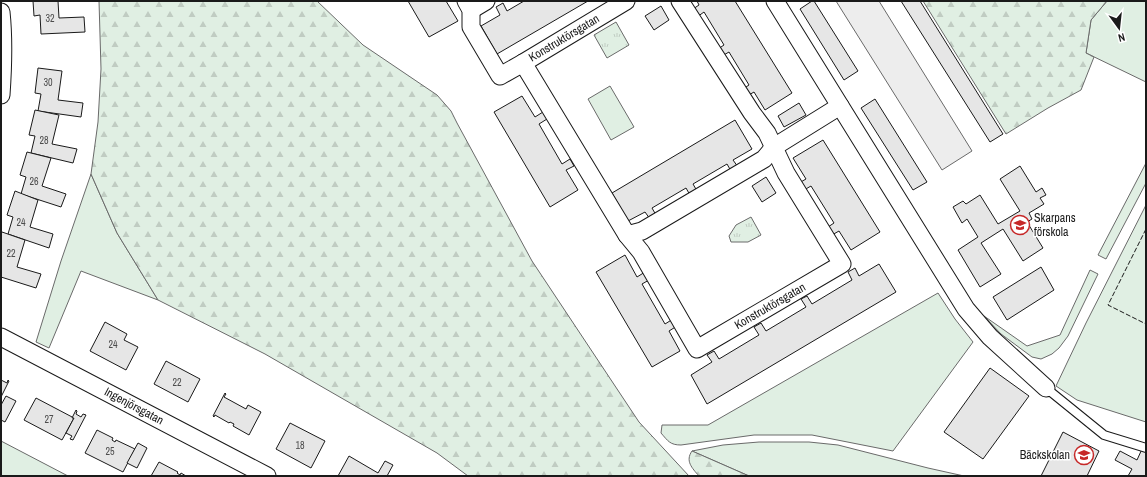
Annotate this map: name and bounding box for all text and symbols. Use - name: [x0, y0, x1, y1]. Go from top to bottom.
- north arrow: [1099, 8, 1139, 48]
- street label: Konstruktörsgatan: [526, 11, 602, 65]
- house number: 32: [45, 12, 55, 25]
- text: N: [1117, 30, 1127, 45]
- house number: 30: [43, 76, 53, 89]
- house number: 28: [39, 134, 49, 147]
- house number: 26: [29, 175, 39, 188]
- place label: Skarpans förskola: [1034, 210, 1076, 240]
- school or university icon: Skarpans förskola: [1009, 214, 1031, 236]
- house number: 24: [16, 216, 26, 229]
- house number: 22: [6, 247, 16, 260]
- street label: Konstruktörsgatan: [731, 279, 809, 333]
- house number: 24: [108, 338, 118, 351]
- house number: 22: [172, 376, 182, 389]
- street label: Ingenjörsgatan: [102, 384, 166, 428]
- house number: 27: [44, 413, 54, 426]
- house number: 18: [295, 439, 305, 452]
- school or university icon: Bäckskolan: [1073, 444, 1095, 466]
- house number: 25: [105, 445, 115, 458]
- place label: Bäckskolan: [1020, 447, 1070, 463]

